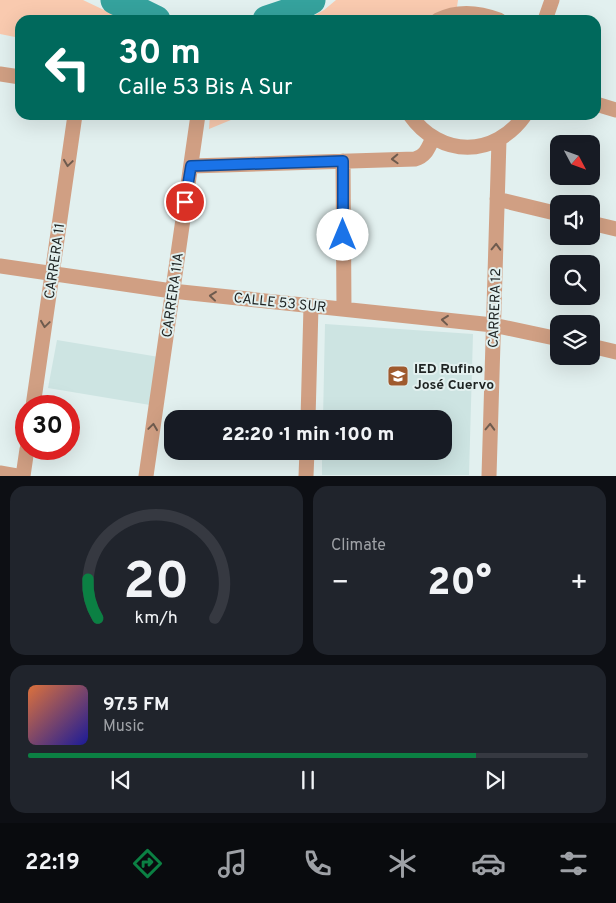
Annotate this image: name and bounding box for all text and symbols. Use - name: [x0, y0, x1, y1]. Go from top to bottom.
- text: 30 m: [118, 32, 201, 76]
- icon: left: [35, 35, 100, 100]
- text: Calle 53 Bis A Sur: [118, 75, 293, 102]
- north arrow: [550, 135, 600, 185]
- map controls: [550, 135, 600, 365]
- one-way arrow: [391, 154, 399, 164]
- one-way arrow: [63, 160, 74, 168]
- pin: [164, 181, 206, 223]
- icon: arrive: [171, 188, 199, 216]
- button: sound: [550, 195, 600, 245]
- position arrow: [316, 208, 368, 260]
- street label: CARRERA 11: [42, 222, 69, 300]
- one-way arrow: [490, 243, 501, 251]
- street label: CARRERA 11A: [159, 252, 188, 339]
- button: search: [550, 255, 600, 305]
- street label: CARRERA 12: [486, 268, 505, 348]
- one-way arrow: [209, 290, 217, 301]
- street label: CALLE 53 SUR: [233, 290, 327, 317]
- one-way arrow: [440, 314, 448, 325]
- button: layers: [550, 315, 600, 365]
- one-way arrow: [40, 320, 51, 328]
- place label: IED Rufino José Cuervo: [414, 361, 494, 394]
- school or university icon: IED Rufino José Cuervo: [386, 364, 410, 388]
- speed limit sign: 30: [15, 395, 80, 460]
- one-way arrow: [147, 423, 157, 432]
- text: 22:20 · 1 min · 100 m: [222, 423, 394, 447]
- one-way arrow: [485, 423, 495, 430]
- text: Climate: [331, 536, 386, 556]
- text: 20: [124, 551, 190, 617]
- text: 20°: [427, 560, 492, 609]
- text: −: [331, 566, 349, 602]
- text: +: [570, 566, 588, 602]
- text: km/h: [135, 607, 178, 630]
- text: 97.5 FM: [103, 693, 169, 717]
- text: Music: [103, 717, 144, 737]
- icon: previous: [107, 766, 135, 794]
- icon: pause: [294, 766, 322, 794]
- icon: next: [481, 766, 509, 794]
- icon: directions: [130, 846, 165, 881]
- icon: music: [215, 846, 250, 881]
- icon: phone: [300, 846, 335, 881]
- icon: climate: [385, 846, 420, 881]
- icon: car: [471, 846, 506, 881]
- icon: filters: [556, 846, 591, 881]
- text: 22:19: [25, 850, 80, 877]

